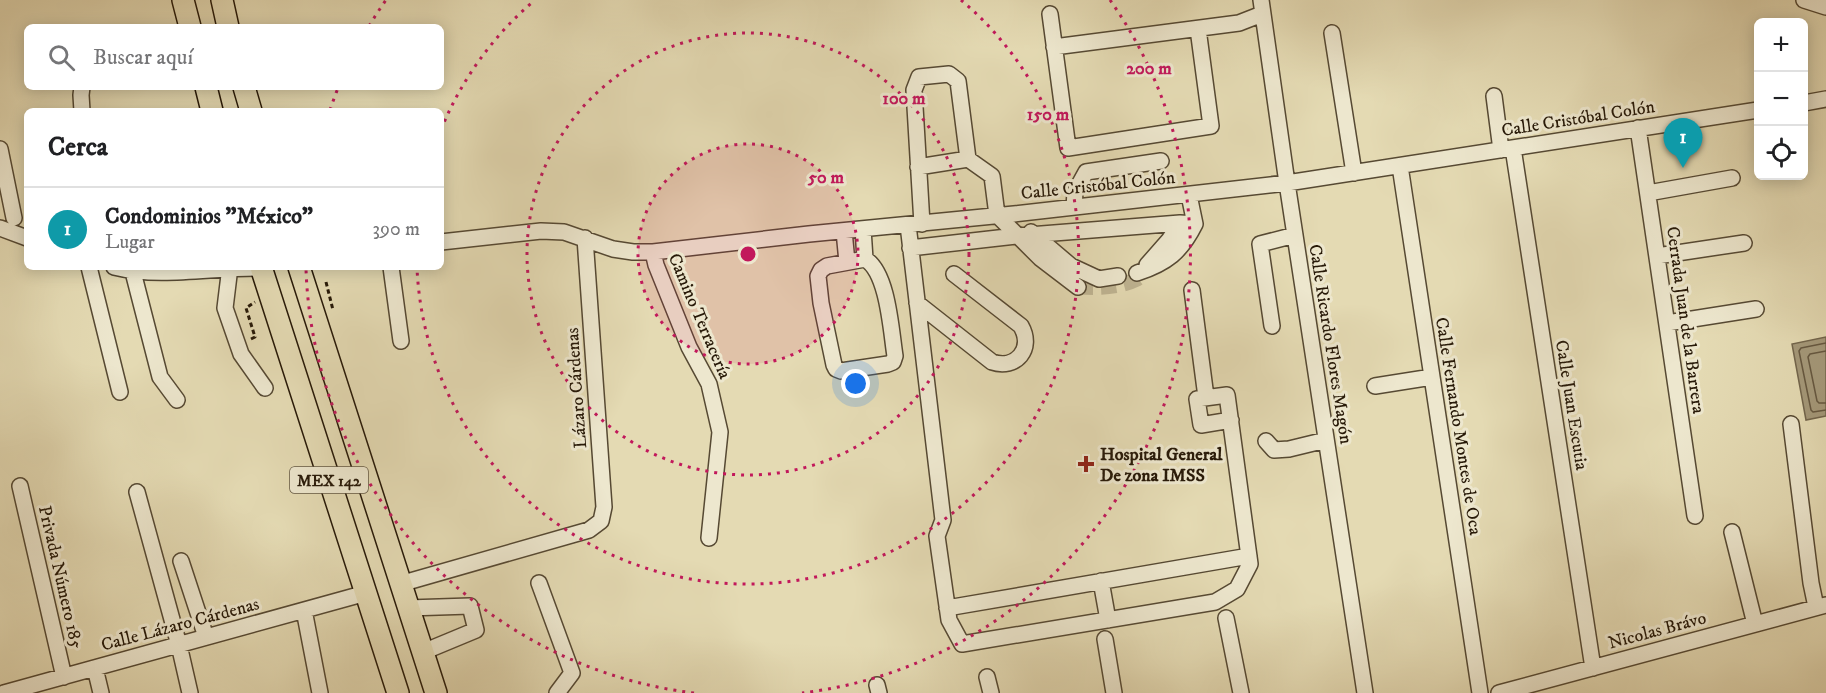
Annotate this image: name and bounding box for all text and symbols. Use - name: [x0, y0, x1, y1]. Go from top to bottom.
- map controls: [1754, 18, 1808, 180]
- button: +: [1754, 18, 1808, 72]
- search box: [24, 24, 444, 90]
- icon: search: [45, 41, 78, 74]
- text: Buscar aquí: [93, 44, 193, 71]
- text: 200 m: [1126, 58, 1172, 80]
- button: −: [1754, 72, 1808, 126]
- text: 100 m: [882, 88, 926, 110]
- street label: Calle Cristóbal Colón: [1500, 96, 1657, 142]
- text: 150 m: [1027, 104, 1070, 126]
- pin: 1: [1664, 118, 1702, 168]
- button: locate: [1754, 126, 1808, 180]
- text: Cerca: [48, 131, 108, 164]
- text: 50 m: [807, 167, 844, 189]
- street label: Calle Cristóbal Colón: [1020, 167, 1177, 205]
- text: Condominios "México": [105, 203, 313, 230]
- text: 1: [64, 217, 71, 242]
- text: 390 m: [372, 217, 420, 242]
- street label: Cerrada Juan de la Barrera: [1661, 225, 1709, 416]
- text: Lugar: [105, 230, 155, 255]
- street label: Calle Ricardo Flores Magón: [1303, 243, 1357, 446]
- centre of rings: [738, 244, 758, 264]
- street label: Camino Terracería: [663, 250, 736, 383]
- street label: Calle Fernando Montes de Oca: [1430, 316, 1486, 537]
- street label: Lázaro Cárdenas: [562, 327, 592, 449]
- street label: Calle Juan Escutia: [1550, 339, 1592, 472]
- your location: [841, 369, 870, 398]
- place label: Hospital General De zona IMSS: [1100, 444, 1223, 487]
- marker: Hospital General De zona IMSS: [1077, 455, 1095, 473]
- road number: MEX 142: [290, 467, 368, 493]
- street label: Privada Número 185: [33, 504, 87, 651]
- street label: Calle Lázaro Cárdenas: [99, 593, 262, 657]
- street label: Nicolas Brávo: [1606, 607, 1709, 655]

